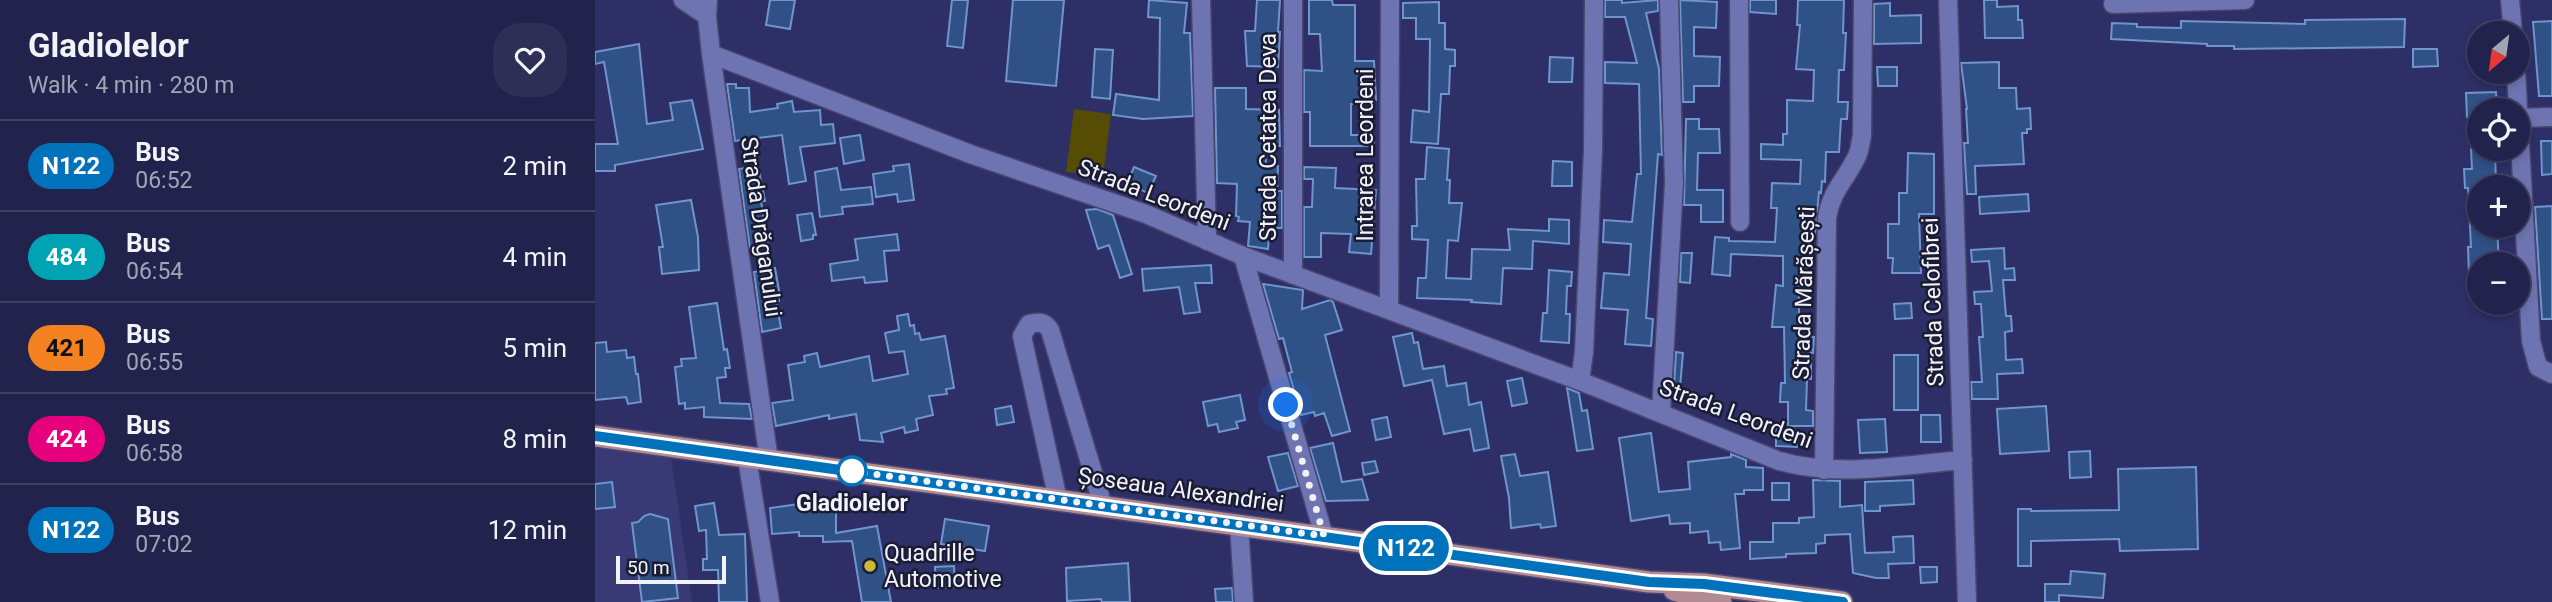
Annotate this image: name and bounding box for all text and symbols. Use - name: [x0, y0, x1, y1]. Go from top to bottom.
- north arrow: [2467, 21, 2531, 84]
- map controls: [2467, 21, 2530, 315]
- button: heart: [493, 23, 567, 97]
- text: Gladiolelor: [28, 26, 189, 65]
- street label: Strada Cetatea Deva: [1255, 33, 1282, 241]
- street label: Intrarea Leordeni: [1352, 68, 1379, 242]
- text: Walk · 4 min · 280 m: [28, 72, 234, 99]
- button: locate: [2467, 98, 2530, 161]
- street label: Strada Drăganului: [735, 135, 787, 319]
- text: Bus: [135, 137, 180, 167]
- text: 2 min: [502, 151, 567, 181]
- text: N122: [42, 152, 100, 180]
- street label: Strada Leordeni: [1074, 154, 1234, 236]
- text: 06:52: [135, 167, 193, 194]
- button: +: [2467, 175, 2530, 238]
- street label: Strada Mărășești: [1787, 206, 1821, 380]
- street label: Strada Celofibrei: [1917, 217, 1949, 387]
- text: Bus: [126, 228, 171, 258]
- text: 4 min: [502, 242, 567, 272]
- text: 484: [46, 243, 87, 271]
- button: −: [2467, 252, 2530, 315]
- text: 06:54: [126, 258, 183, 285]
- text: Bus: [126, 319, 171, 349]
- text: 5 min: [502, 333, 567, 363]
- text: 421: [46, 334, 87, 362]
- text: 06:55: [126, 349, 183, 376]
- street label: Strada Leordeni: [1656, 374, 1816, 454]
- your location: [1268, 387, 1303, 422]
- text: Bus: [126, 410, 171, 440]
- text: 8 min: [502, 424, 567, 454]
- text: 424: [46, 425, 87, 453]
- text: 06:58: [126, 440, 183, 467]
- marker: Gladiolelor: [837, 456, 867, 486]
- street label: Șoseaua Alexandriei: [1076, 462, 1286, 518]
- place label: Gladiolelor: [796, 490, 909, 517]
- text: Bus: [135, 501, 180, 531]
- text: 12 min: [488, 515, 567, 545]
- text: N122: [42, 516, 100, 544]
- line badge: N122: [1357, 525, 1455, 571]
- text: 07:02: [135, 531, 193, 558]
- text: N122: [1377, 534, 1435, 562]
- place label: Quadrille Automotive: [884, 540, 1002, 593]
- scale bar: [616, 553, 726, 585]
- text: 50 m: [627, 556, 670, 579]
- marker: Quadrille Automotive: [862, 558, 878, 574]

